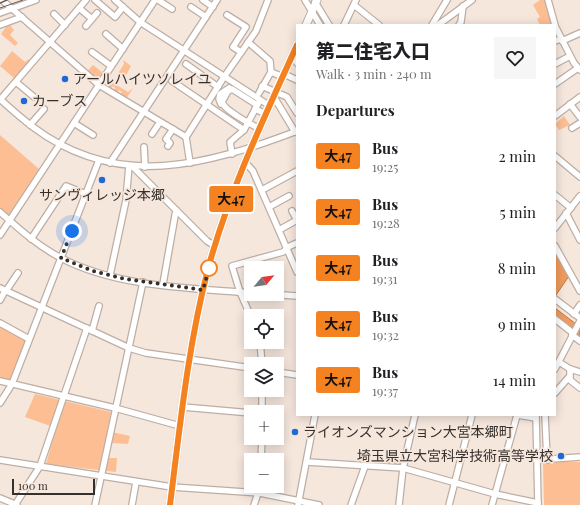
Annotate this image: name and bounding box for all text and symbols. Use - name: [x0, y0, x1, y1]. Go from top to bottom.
- text: 第二住宅入口: [316, 37, 430, 63]
- button: heart: [494, 37, 536, 79]
- text: Walk · 3 min · 240 m: [316, 65, 432, 82]
- place label: アールハイツソレイユ: [73, 69, 212, 88]
- marker: アールハイツソレイユ: [60, 74, 70, 84]
- place label: カーブス: [32, 91, 87, 110]
- marker: カーブス: [19, 96, 29, 106]
- text: Departures: [316, 100, 395, 120]
- text: Bus: [372, 138, 398, 158]
- text: 大47: [324, 146, 352, 165]
- text: 2 min: [498, 146, 536, 166]
- text: 19:25: [372, 158, 399, 175]
- marker: サンヴィレッジ本郷: [97, 175, 107, 185]
- place label: サンヴィレッジ本郷: [39, 185, 165, 204]
- line badge: 大47: [208, 186, 254, 212]
- text: 大47: [217, 189, 245, 208]
- text: Bus: [372, 194, 398, 214]
- text: 大47: [324, 202, 352, 221]
- text: 5 min: [500, 202, 536, 222]
- text: 19:28: [372, 214, 400, 231]
- your location: [62, 221, 82, 241]
- text: Bus: [372, 250, 398, 270]
- text: 大47: [324, 258, 352, 277]
- text: 8 min: [498, 258, 536, 278]
- unlabelled marker: [200, 259, 218, 277]
- north arrow: [244, 261, 284, 301]
- map controls: [244, 261, 284, 493]
- text: 19:31: [372, 270, 398, 287]
- text: Bus: [372, 306, 398, 326]
- button: locate: [244, 309, 284, 349]
- text: 大47: [324, 314, 352, 333]
- text: 9 min: [498, 314, 536, 334]
- text: 19:32: [372, 326, 399, 343]
- button: layers: [244, 357, 284, 397]
- text: Bus: [372, 362, 398, 382]
- text: 大47: [324, 370, 352, 389]
- text: 14 min: [493, 370, 536, 390]
- text: 19:37: [372, 382, 398, 399]
- button: +: [244, 405, 284, 445]
- place label: ライオンズマンション大宮本郷町: [303, 422, 513, 441]
- marker: ライオンズマンション大宮本郷町: [290, 427, 300, 437]
- place label: 埼玉県立大宮科学技術高等学校: [357, 446, 553, 465]
- marker: 埼玉県立大宮科学技術高等学校: [556, 451, 566, 461]
- button: −: [244, 453, 284, 493]
- scale bar: [12, 477, 95, 496]
- text: 100 m: [18, 478, 48, 493]

